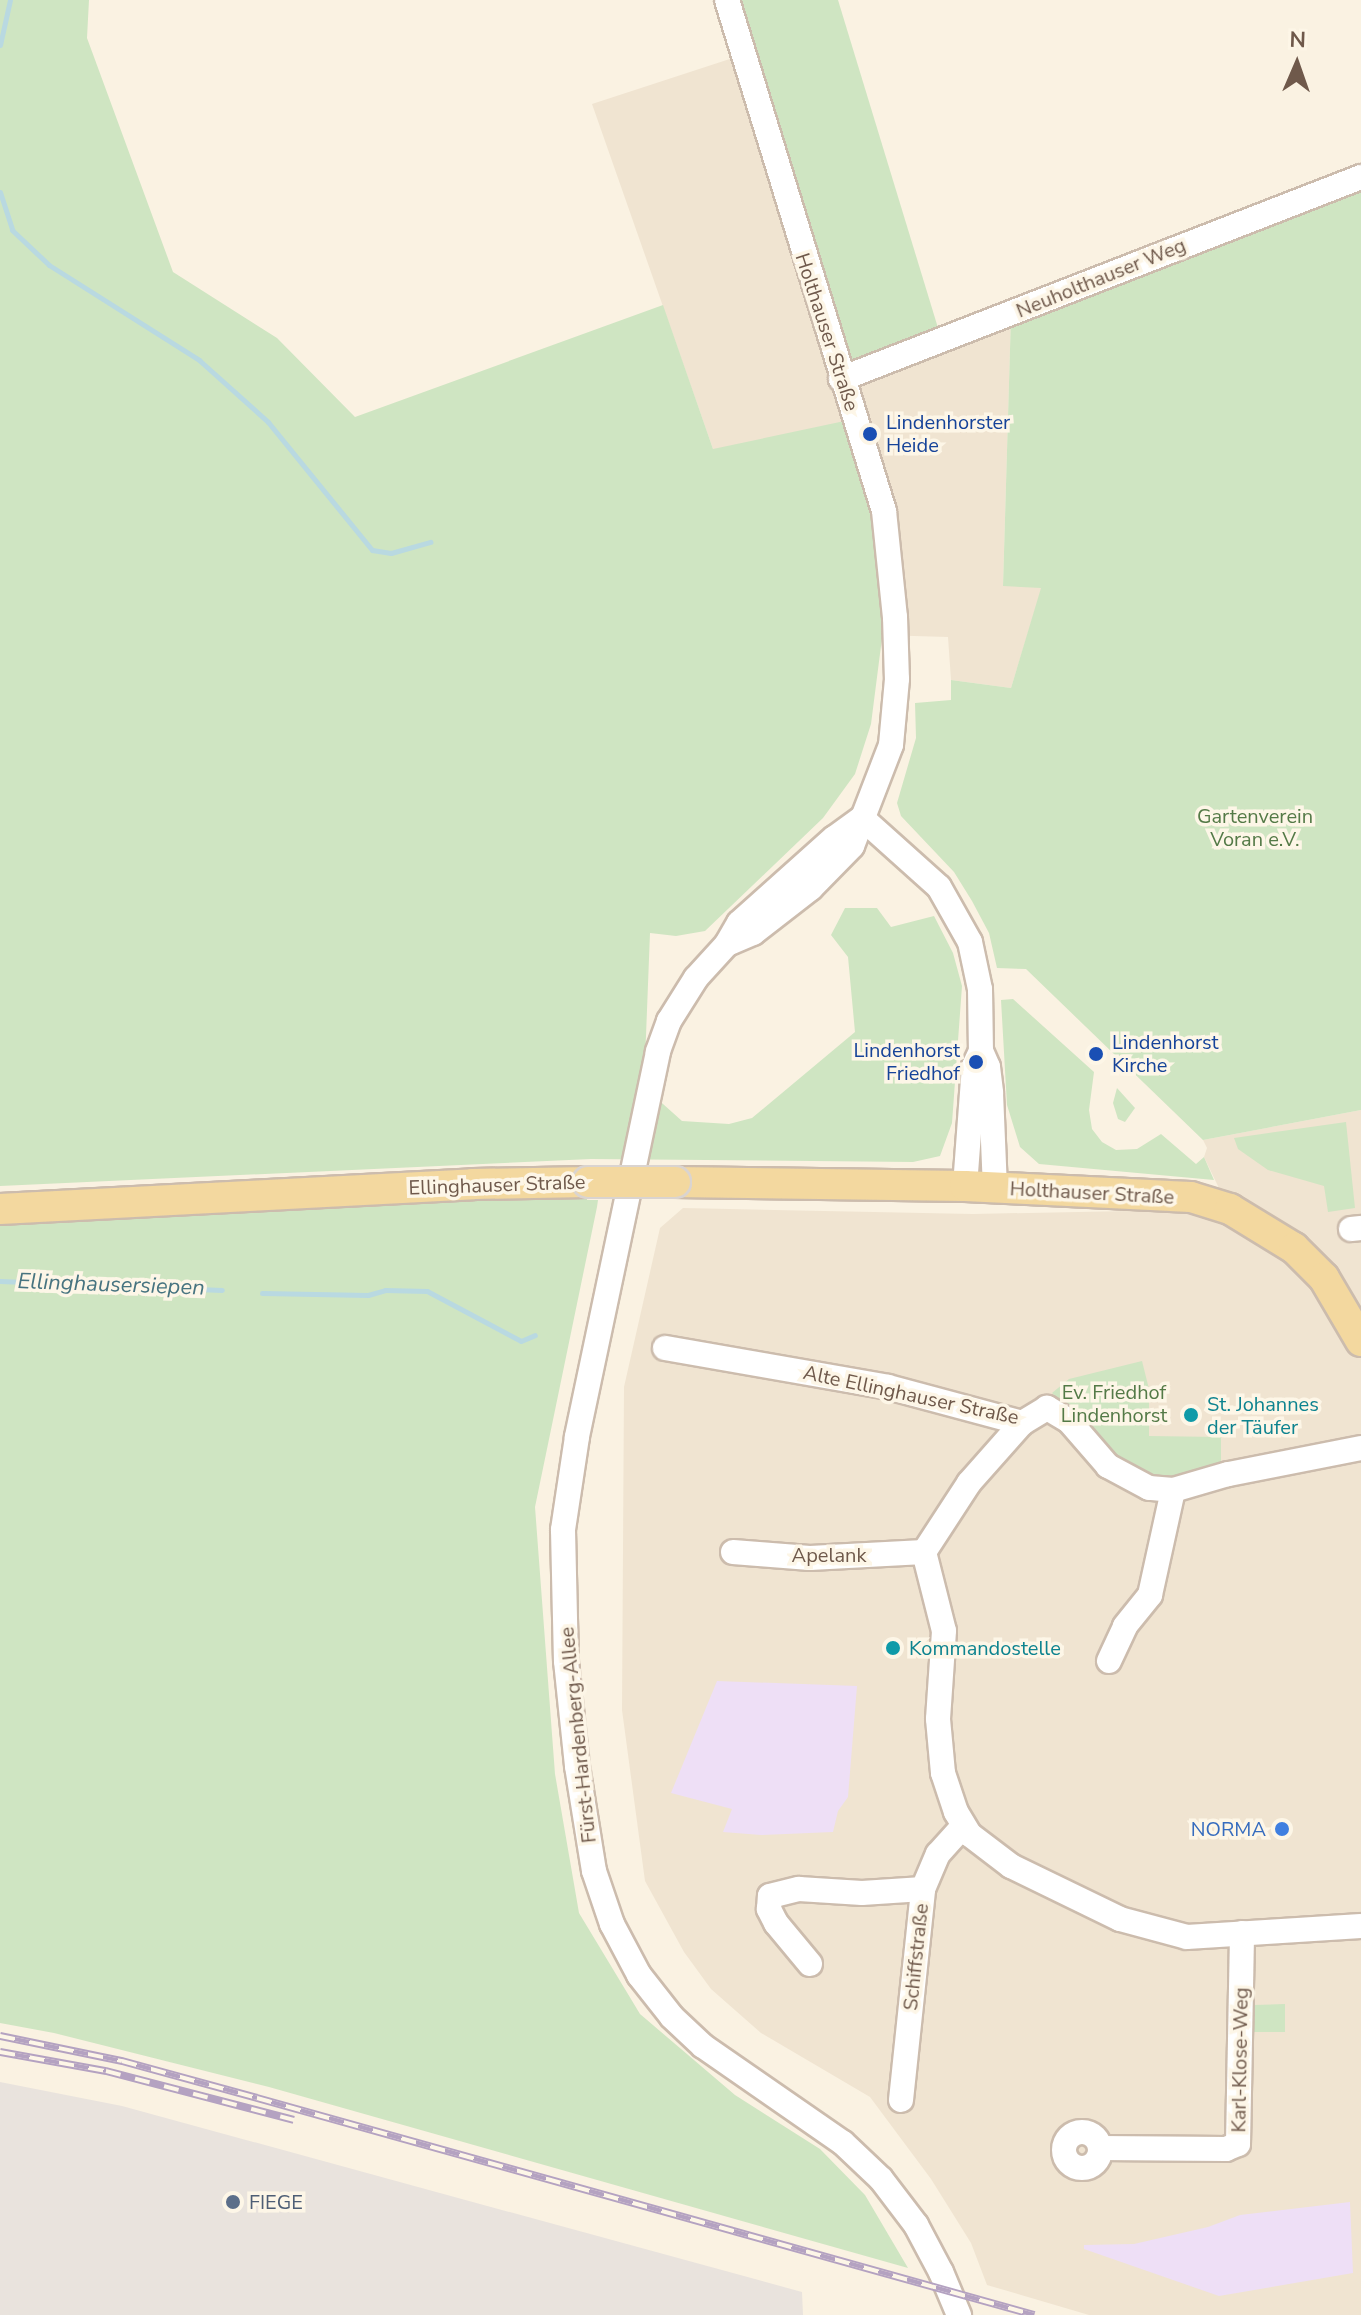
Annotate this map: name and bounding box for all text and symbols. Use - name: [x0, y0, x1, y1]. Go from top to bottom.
- north arrow: [1257, 24, 1337, 104]
- text: N: [1289, 25, 1307, 55]
- street label: Neuholthauser Weg: [1013, 233, 1189, 323]
- street label: Holthauser Straße: [790, 250, 864, 414]
- place label: Lindenhorster Heide: [886, 410, 1010, 457]
- marker: Lindenhorster Heide: [861, 425, 879, 443]
- park label: Gartenverein Voran e.V.: [1197, 804, 1313, 851]
- place label: Lindenhorst Kirche: [1112, 1030, 1219, 1077]
- place label: Lindenhorst Friedhof: [853, 1038, 960, 1085]
- marker: Lindenhorst Kirche: [1087, 1045, 1105, 1063]
- marker: Lindenhorst Friedhof: [967, 1053, 985, 1071]
- street label: Ellinghauser Straße: [408, 1170, 586, 1200]
- street label: Holthauser Straße: [1009, 1177, 1175, 1209]
- water label: Ellinghausersiepen: [17, 1269, 205, 1301]
- street label: Alte Ellinghauser Straße: [801, 1360, 1021, 1430]
- park label: Ev. Friedhof Lindenhorst: [1061, 1381, 1167, 1428]
- place label: St. Johannes der Täufer: [1207, 1392, 1319, 1439]
- marker: St. Johannes der Täufer: [1182, 1406, 1200, 1424]
- street label: Apelank: [792, 1543, 866, 1567]
- street label: Fürst-Hardenberg-Allee: [555, 1626, 601, 1844]
- place label: Kommandostelle: [909, 1636, 1061, 1660]
- marker: Kommandostelle: [884, 1639, 902, 1657]
- place label: NORMA: [1191, 1817, 1266, 1841]
- marker: NORMA: [1273, 1820, 1291, 1838]
- street label: Schiffstraße: [898, 1902, 934, 2012]
- street label: Karl-Klose-Weg: [1227, 1987, 1253, 2133]
- place label: FIEGE: [249, 2190, 303, 2214]
- marker: FIEGE: [224, 2193, 242, 2211]

